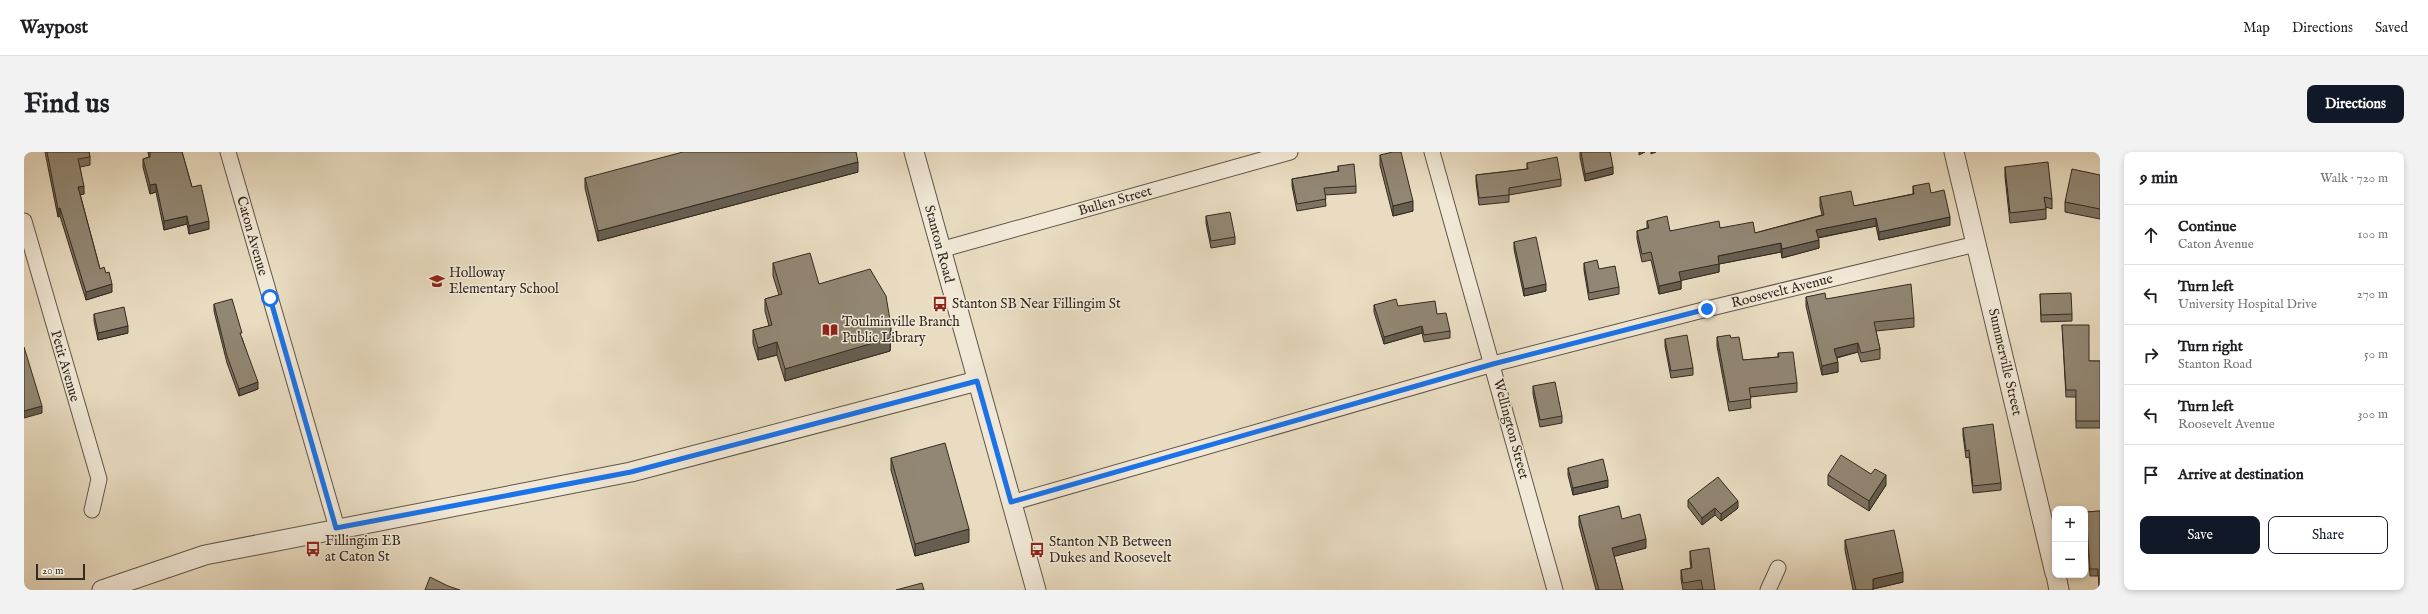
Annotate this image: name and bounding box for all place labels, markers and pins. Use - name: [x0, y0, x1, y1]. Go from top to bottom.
- place label: Holloway Elementary School: [449, 264, 559, 298]
- school or university icon: Holloway Elementary School: [428, 272, 446, 290]
- bus stop icon: Stanton SB Near Fillingim St: [931, 295, 949, 313]
- place label: Stanton SB Near Fillingim St: [952, 295, 1121, 313]
- place label: Toulminville Branch Public Library: [842, 313, 960, 347]
- library icon: Toulminville Branch Public Library: [821, 321, 839, 339]
- place label: Fillingim EB at Caton St: [325, 532, 401, 566]
- place label: Stanton NB Between Dukes and Roosevelt: [1049, 533, 1172, 567]
- bus stop icon: Fillingim EB at Caton St: [304, 540, 322, 558]
- bus stop icon: Stanton NB Between Dukes and Roosevelt: [1028, 541, 1046, 559]

